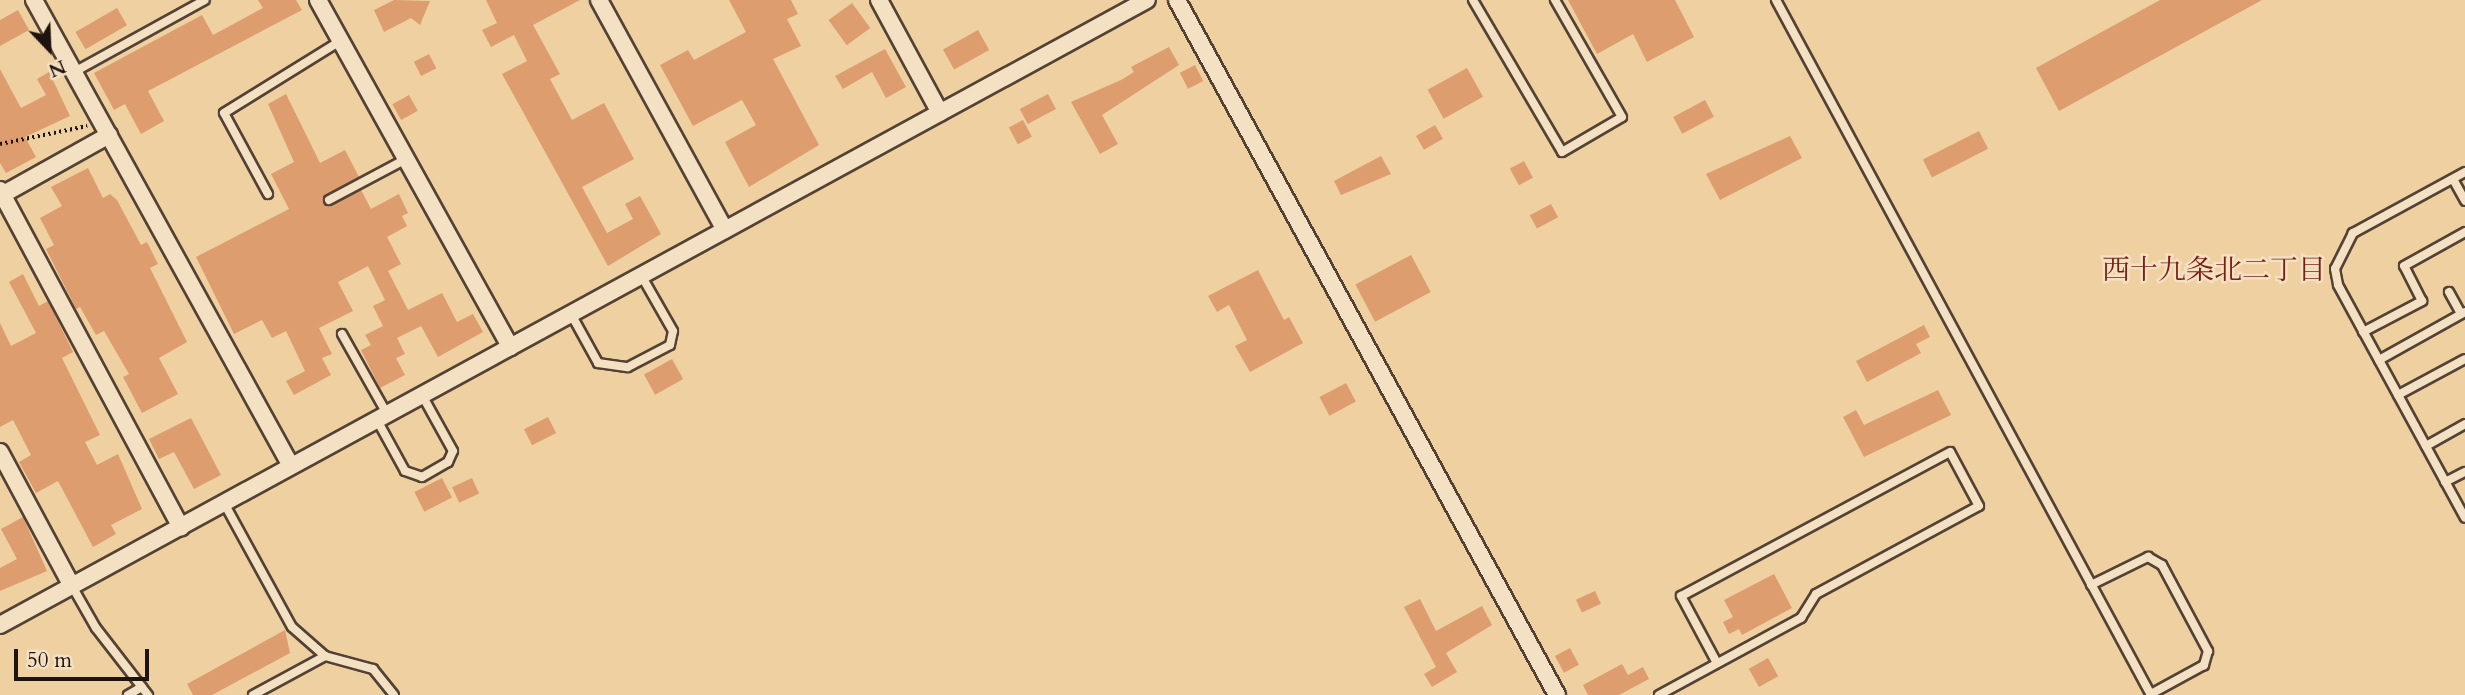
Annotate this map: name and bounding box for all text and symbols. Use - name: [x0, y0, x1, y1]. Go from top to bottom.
- north arrow: [14, 14, 84, 84]
- text: N: [45, 53, 70, 84]
- district label: 西十九条北二丁目: [2102, 253, 2326, 287]
- scale bar: [18, 636, 152, 680]
- text: 50 m: [27, 646, 72, 675]

